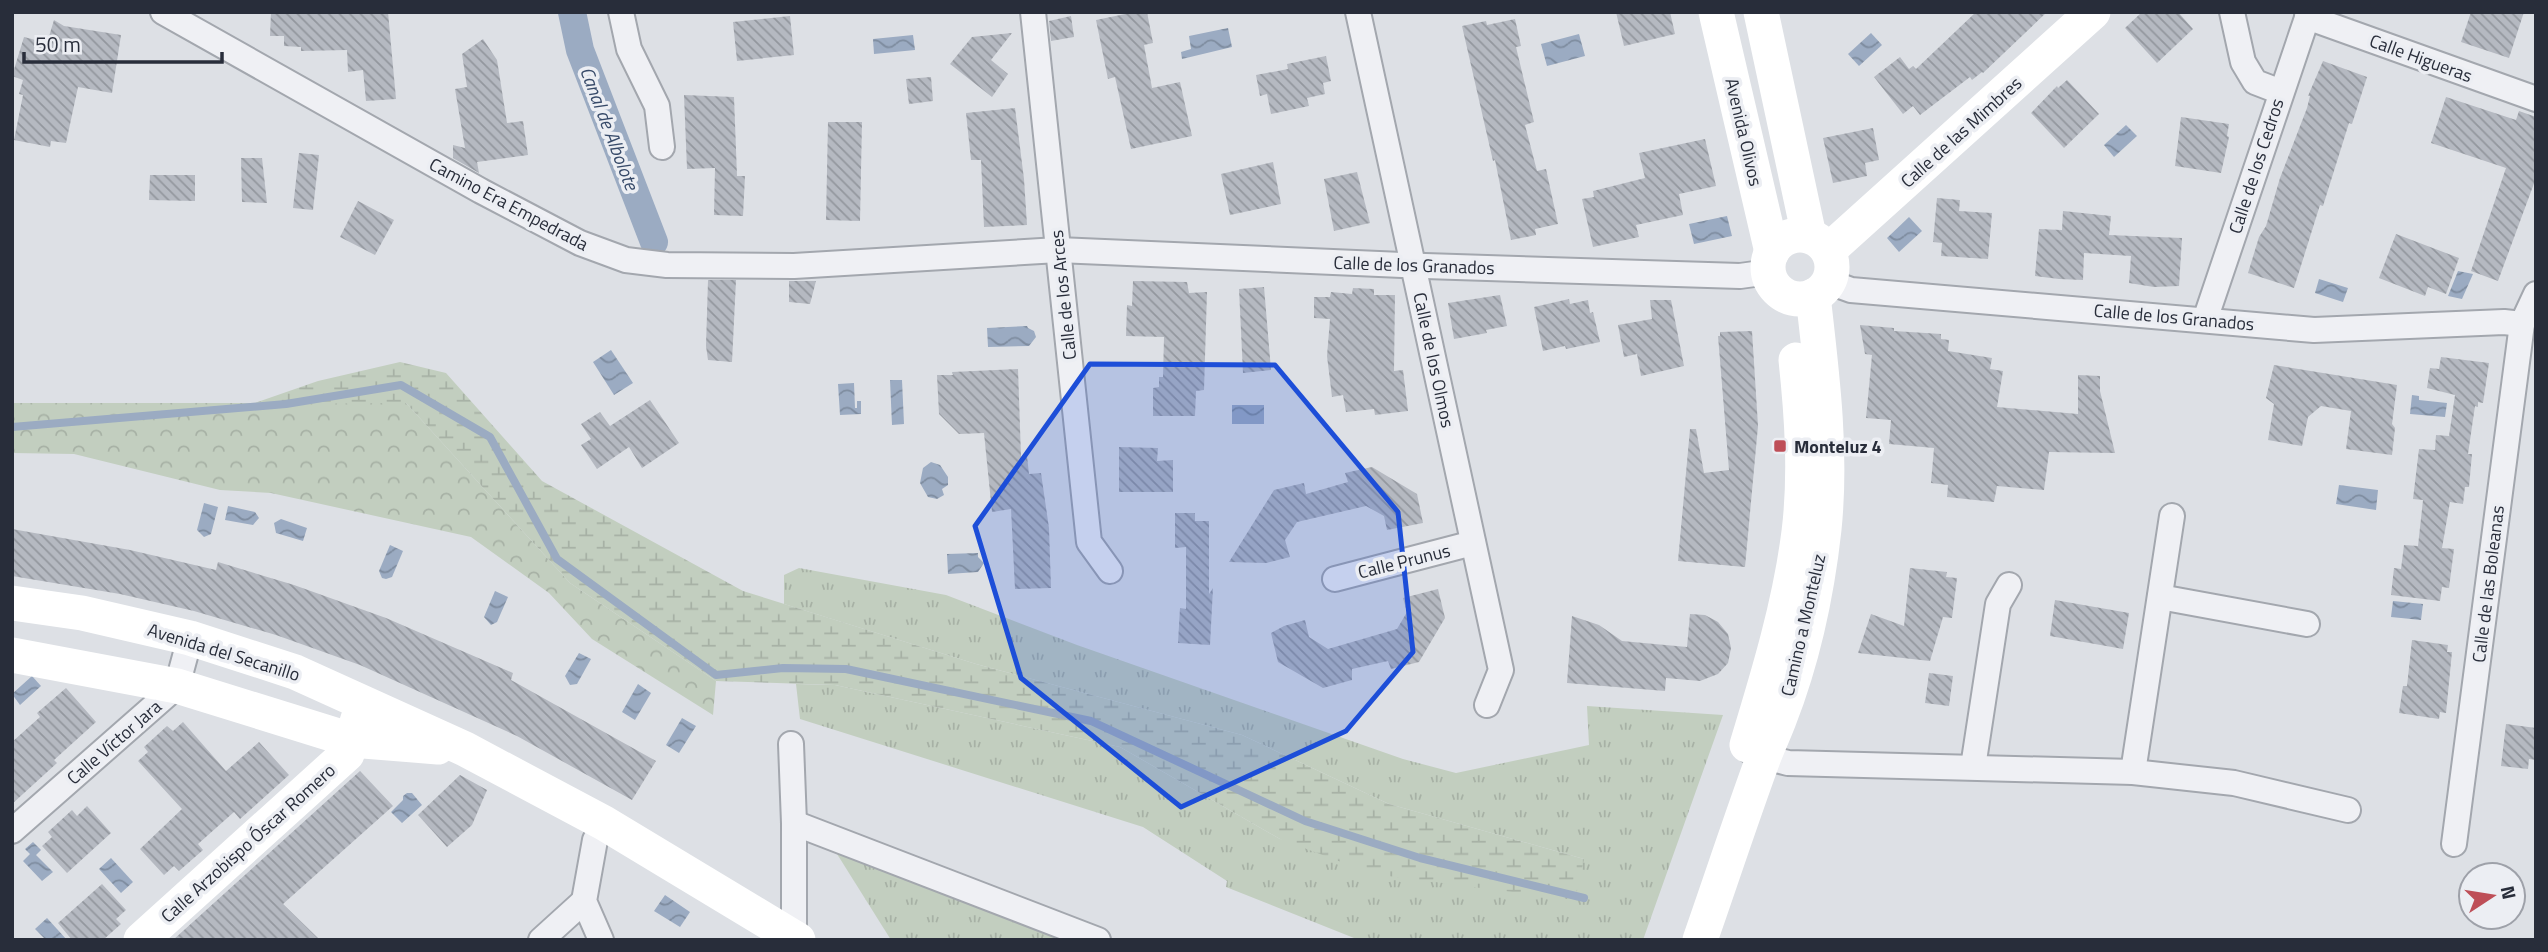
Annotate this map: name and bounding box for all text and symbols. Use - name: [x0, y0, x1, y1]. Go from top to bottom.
- scale bar: [24, 21, 222, 65]
- street label: Calle Higueras: [2366, 27, 2476, 89]
- text: 50 m: [35, 28, 81, 60]
- water label: Canal de Albolote: [573, 62, 647, 195]
- street label: Calle de las Mimbres: [1894, 70, 2028, 194]
- street label: Avenida Olivos: [1718, 75, 1770, 189]
- street label: Calle de los Cedros: [2221, 95, 2291, 237]
- street label: Camino Era Empedrada: [425, 151, 593, 257]
- street label: Calle de los Arces: [1043, 229, 1083, 361]
- street label: Calle de los Granados: [1333, 249, 1495, 281]
- street label: Calle de los Olmos: [1406, 290, 1462, 430]
- street label: Calle de los Granados: [2093, 297, 2255, 337]
- place label: Monteluz 4: [1794, 433, 1882, 460]
- marker: Monteluz 4: [1772, 438, 1788, 454]
- street label: Calle de las Boleanas: [2465, 504, 2511, 664]
- street label: Calle Prunus: [1355, 537, 1453, 585]
- street label: Camino a Monteluz: [1773, 551, 1833, 699]
- street label: Avenida del Secanillo: [145, 616, 303, 688]
- street label: Calle Víctor Jara: [61, 693, 167, 791]
- street label: Calle Arzobispo Óscar Romero: [155, 757, 341, 929]
- north arrow: [2457, 861, 2527, 931]
- text: N: [2494, 883, 2525, 902]

